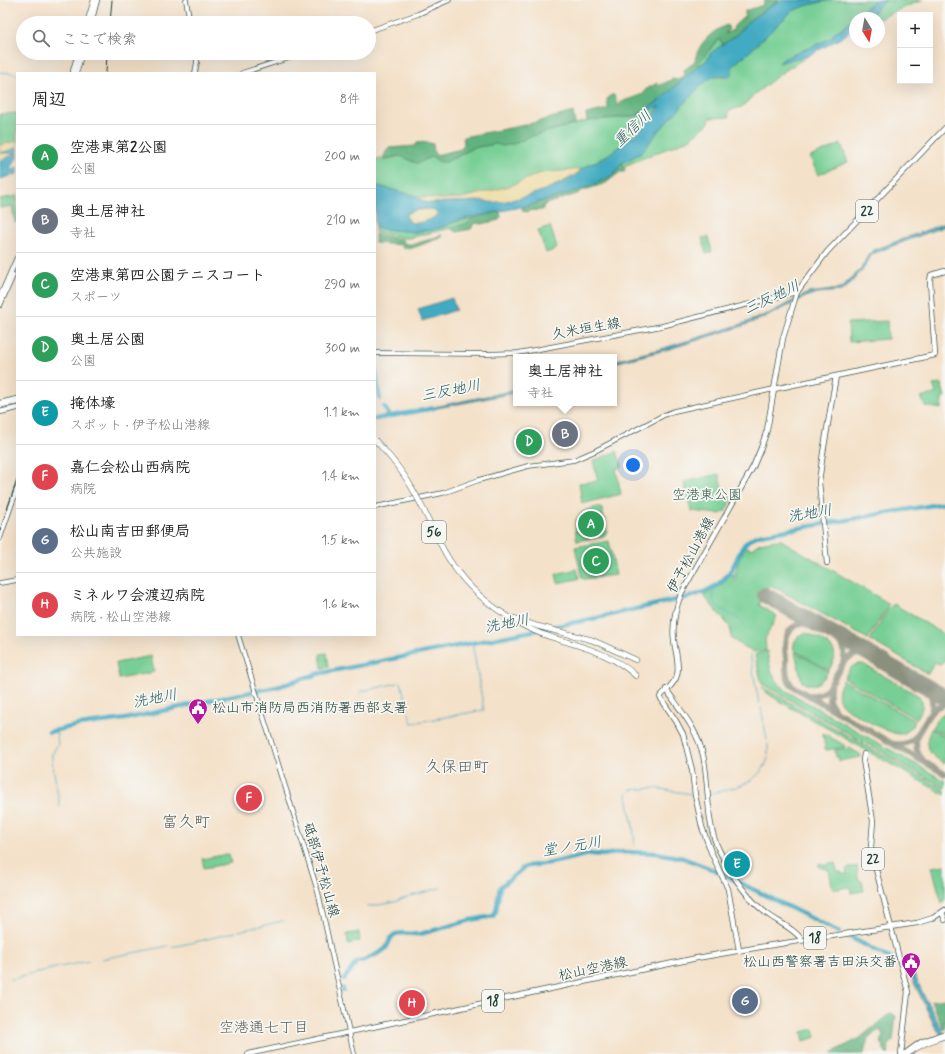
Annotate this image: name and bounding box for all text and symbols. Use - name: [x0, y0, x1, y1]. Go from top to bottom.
- north arrow: [849, 12, 885, 48]
- map controls: [897, 12, 933, 84]
- button: +: [897, 12, 933, 48]
- search box: [16, 16, 376, 60]
- icon: search: [30, 27, 52, 49]
- text: ここで検索: [62, 30, 137, 50]
- button: −: [897, 48, 933, 84]
- text: 周辺: [32, 89, 66, 111]
- text: 8件: [340, 91, 360, 108]
- water label: 重信川: [610, 106, 656, 152]
- text: 空港東第2公園: [70, 138, 167, 158]
- text: A: [41, 148, 49, 165]
- text: 200 m: [325, 148, 360, 165]
- text: 公園: [70, 161, 96, 178]
- road number: 22: [856, 200, 878, 222]
- text: 奥土居神社: [70, 202, 145, 222]
- text: B: [41, 212, 49, 229]
- text: 210 m: [326, 212, 360, 229]
- text: 寺社: [70, 225, 96, 242]
- text: 空港東第四公園テニスコート: [70, 266, 265, 286]
- text: C: [40, 276, 50, 293]
- text: 290 m: [324, 276, 360, 293]
- water label: 三反地川: [741, 276, 803, 320]
- text: スポーツ: [70, 289, 122, 306]
- street label: 久米垣生線: [550, 314, 622, 344]
- text: 奥土居公園: [70, 330, 145, 350]
- text: D: [41, 340, 49, 357]
- text: 300 m: [325, 340, 360, 357]
- text: 公園: [70, 353, 96, 370]
- popup: [513, 354, 617, 406]
- text: 奥土居神社: [527, 362, 603, 382]
- water label: 三反地川: [420, 375, 482, 407]
- text: 寺社: [527, 385, 554, 402]
- text: 掩体壕: [70, 394, 115, 414]
- text: E: [41, 404, 49, 421]
- text: 1.1 km: [323, 404, 360, 421]
- text: スポット · 伊予松山港線: [70, 417, 210, 434]
- pin: B: [552, 419, 578, 449]
- pin: D: [516, 427, 542, 457]
- your location: [623, 455, 643, 475]
- text: 嘉仁会松山西病院: [70, 458, 190, 478]
- text: F: [42, 468, 48, 485]
- text: 1.4 km: [321, 468, 360, 485]
- text: 病院: [70, 481, 96, 498]
- park label: 空港東公園: [672, 486, 742, 504]
- water label: 洗地川: [786, 500, 834, 528]
- pin: A: [578, 509, 604, 539]
- street label: 伊予松山港線: [663, 514, 719, 596]
- road number: 56: [422, 521, 446, 543]
- text: 松山南吉田郵便局: [70, 522, 190, 542]
- text: G: [41, 532, 49, 549]
- text: 1.5 km: [321, 532, 360, 549]
- text: 公共施設: [70, 545, 122, 562]
- pin: C: [583, 546, 609, 576]
- text: ミネルワ会渡辺病院: [70, 586, 205, 606]
- text: H: [41, 596, 49, 613]
- text: 1.6 km: [322, 596, 360, 613]
- text: 病院 · 松山空港線: [70, 609, 171, 626]
- water label: 洗地川: [483, 610, 531, 638]
- water label: 洗地川: [131, 685, 179, 713]
- public building icon: 松山市消防局西消防署西部支署: [187, 697, 209, 725]
- place label: 松山市消防局西消防署西部支署: [212, 699, 408, 717]
- district label: 久保田町: [425, 757, 489, 778]
- pin: F: [236, 783, 262, 813]
- district label: 富久町: [162, 812, 210, 833]
- street label: 砥部伊予松山線: [299, 820, 343, 920]
- water label: 堂ノ元川: [541, 832, 603, 862]
- road number: 22: [862, 848, 884, 870]
- pin: E: [724, 849, 750, 879]
- road number: 18: [804, 927, 826, 949]
- public building icon: 松山西警察署吉田浜交番: [900, 951, 922, 979]
- street label: 松山空港線: [557, 953, 629, 985]
- place label: 松山西警察署吉田浜交番: [743, 953, 897, 971]
- pin: G: [732, 986, 758, 1016]
- pin: H: [399, 988, 425, 1018]
- road number: 18: [482, 990, 504, 1012]
- district label: 空港通七丁目: [219, 1018, 309, 1038]

